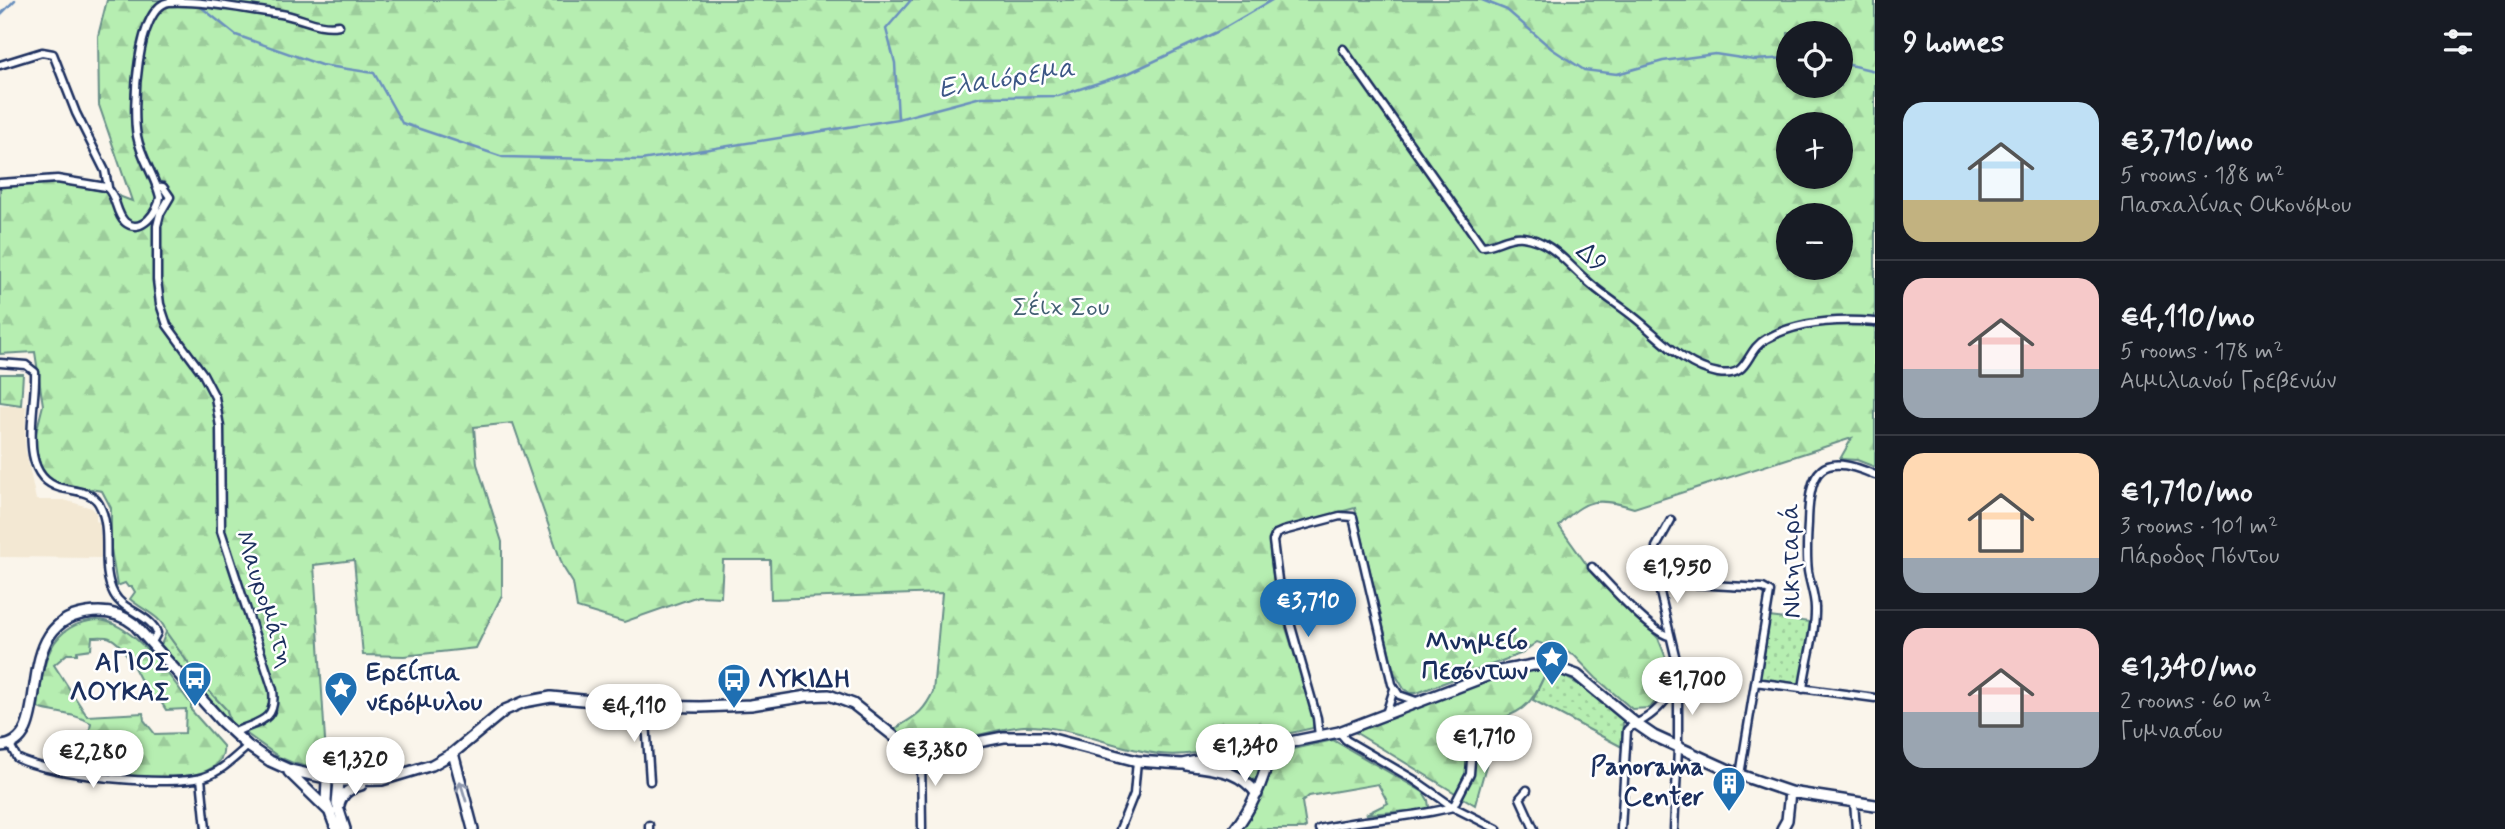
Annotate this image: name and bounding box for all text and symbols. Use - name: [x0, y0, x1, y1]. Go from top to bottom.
- map controls: [1776, 21, 1853, 280]
- button: locate: [1776, 21, 1853, 98]
- text: 9 homes: [1903, 23, 2004, 62]
- icon: filters: [2439, 23, 2477, 61]
- water label: Ελαιόρεμα: [936, 50, 1078, 108]
- button: +: [1776, 112, 1853, 189]
- text: €3,710/mo: [2120, 122, 2253, 161]
- icon: home: [1959, 130, 2043, 214]
- text: 5 rooms · 188 m²: [2120, 161, 2284, 191]
- text: Πασχαλίνας Οικονόμου: [2120, 191, 2352, 221]
- button: −: [1776, 203, 1853, 280]
- street label: Δ9: [1568, 235, 1614, 281]
- park label: Σέιχ Σου: [1013, 291, 1109, 325]
- text: €4,110/mo: [2120, 298, 2255, 337]
- icon: home: [1959, 306, 2043, 390]
- text: 5 rooms · 178 m²: [2120, 337, 2283, 367]
- text: Αιμιλιανού Γρεβενών: [2120, 367, 2336, 397]
- text: €1,710/mo: [2120, 473, 2253, 512]
- icon: home: [1959, 481, 2043, 565]
- street label: Νικηταρά: [1774, 503, 1810, 619]
- text: 3 rooms · 101 m²: [2120, 512, 2278, 542]
- street label: Μαυρομάτη: [226, 526, 302, 672]
- text: Πάροδος Πόντου: [2120, 542, 2279, 572]
- pin: €1,950: [1620, 546, 1734, 605]
- text: €1,950: [1642, 553, 1712, 583]
- pin: €3,710: [1251, 580, 1365, 639]
- text: €3,710: [1276, 587, 1340, 617]
- place label: Μνημείο Πεσόντων: [1422, 625, 1529, 689]
- place icon: Μνημείο Πεσόντων: [1533, 638, 1571, 687]
- place label: ΑΓΙΟΣ ΛΟΥΚΑΣ: [70, 646, 170, 710]
- text: €1,340/mo: [2120, 648, 2257, 687]
- place label: Ερείπια νερόμυλου: [366, 656, 482, 720]
- icon: home: [1959, 656, 2043, 740]
- pin: €1,700: [1635, 658, 1749, 717]
- bus stop icon: ΑΓΙΟΣ ΛΟΥΚΑΣ: [176, 659, 214, 708]
- bus stop icon: ΛΥΚΙΔΗ: [715, 661, 753, 710]
- place label: ΛΥΚΙΔΗ: [758, 663, 851, 697]
- text: €1,700: [1658, 665, 1726, 695]
- place icon: Ερείπια νερόμυλου: [322, 669, 360, 718]
- pin: €4,110: [577, 684, 691, 744]
- text: 2 rooms · 60 m²: [2120, 687, 2272, 717]
- text: €4,110: [601, 692, 667, 722]
- pin: €1,710: [1427, 716, 1541, 775]
- text: Γυμνασίου: [2120, 717, 2223, 747]
- text: €1,710: [1452, 723, 1516, 753]
- pin: €1,340: [1188, 724, 1302, 784]
- pin: €3,380: [878, 728, 992, 788]
- pin: €2,280: [36, 730, 150, 790]
- text: €1,340: [1212, 732, 1278, 762]
- text: €3,380: [902, 736, 968, 766]
- text: €2,280: [59, 738, 127, 768]
- pin: €1,320: [298, 738, 412, 797]
- text: €1,320: [322, 745, 388, 775]
- place label: Panorama Center: [1590, 751, 1704, 815]
- building icon: Panorama Center: [1710, 764, 1748, 813]
- one-way arrow: [456, 781, 469, 803]

